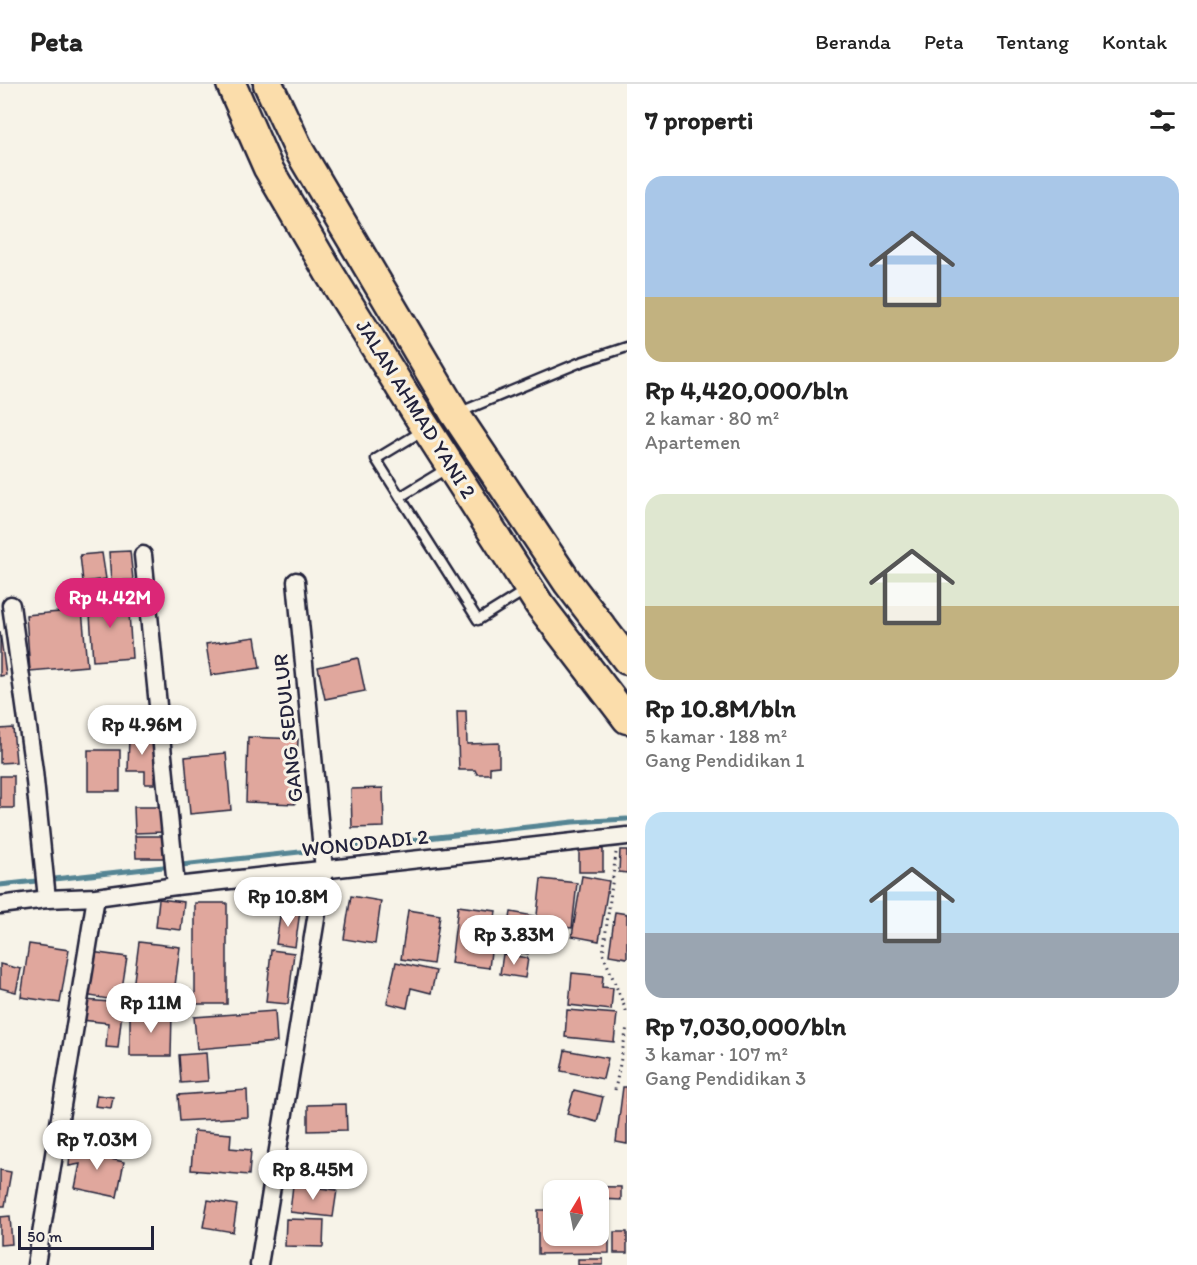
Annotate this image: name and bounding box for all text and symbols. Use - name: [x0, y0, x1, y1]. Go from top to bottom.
- text: Peta: [30, 24, 83, 58]
- text: Beranda: [815, 29, 891, 54]
- text: Peta: [924, 29, 964, 54]
- text: Tentang: [997, 29, 1069, 54]
- text: Kontak: [1102, 29, 1167, 54]
- text: 7 properti: [645, 104, 753, 136]
- icon: filters: [1146, 104, 1179, 137]
- icon: home: [858, 215, 966, 323]
- street label: JALAN AHMAD YANI 2: [351, 315, 482, 503]
- text: Rp 4,420,000/bln: [645, 374, 848, 406]
- text: 2 kamar · 80 m²: [645, 406, 779, 430]
- text: Apartemen: [645, 430, 740, 454]
- icon: home: [858, 533, 966, 641]
- pin: Rp 4.42M: [48, 578, 172, 629]
- text: Rp 4.42M: [69, 585, 151, 609]
- street label: GANG SEDULUR: [267, 653, 308, 804]
- text: Rp 10.8M/bln: [645, 692, 796, 724]
- pin: Rp 4.96M: [80, 705, 204, 756]
- text: Rp 4.96M: [102, 712, 182, 736]
- text: 5 kamar · 188 m²: [645, 724, 787, 748]
- text: Gang Pendidikan 1: [645, 748, 805, 772]
- street label: WONODADI 2: [300, 823, 430, 862]
- icon: home: [858, 851, 966, 959]
- pin: Rp 10.8M: [226, 877, 350, 928]
- text: Rp 10.8M: [248, 884, 328, 908]
- pin: Rp 3.83M: [452, 915, 576, 966]
- text: Rp 3.83M: [474, 922, 554, 946]
- pin: Rp 11M: [102, 983, 200, 1034]
- text: Rp 11M: [120, 990, 182, 1014]
- text: Rp 7,030,000/bln: [645, 1010, 846, 1042]
- text: 3 kamar · 107 m²: [645, 1042, 788, 1066]
- text: Gang Pendidikan 3: [645, 1066, 806, 1090]
- pin: Rp 7.03M: [35, 1120, 159, 1171]
- text: Rp 7.03M: [57, 1127, 137, 1151]
- pin: Rp 8.45M: [251, 1150, 375, 1201]
- text: Rp 8.45M: [272, 1157, 354, 1181]
- north arrow: [543, 1180, 609, 1246]
- map controls: [543, 1180, 609, 1246]
- scale bar: [18, 1223, 154, 1250]
- text: 50 m: [27, 1227, 62, 1246]

